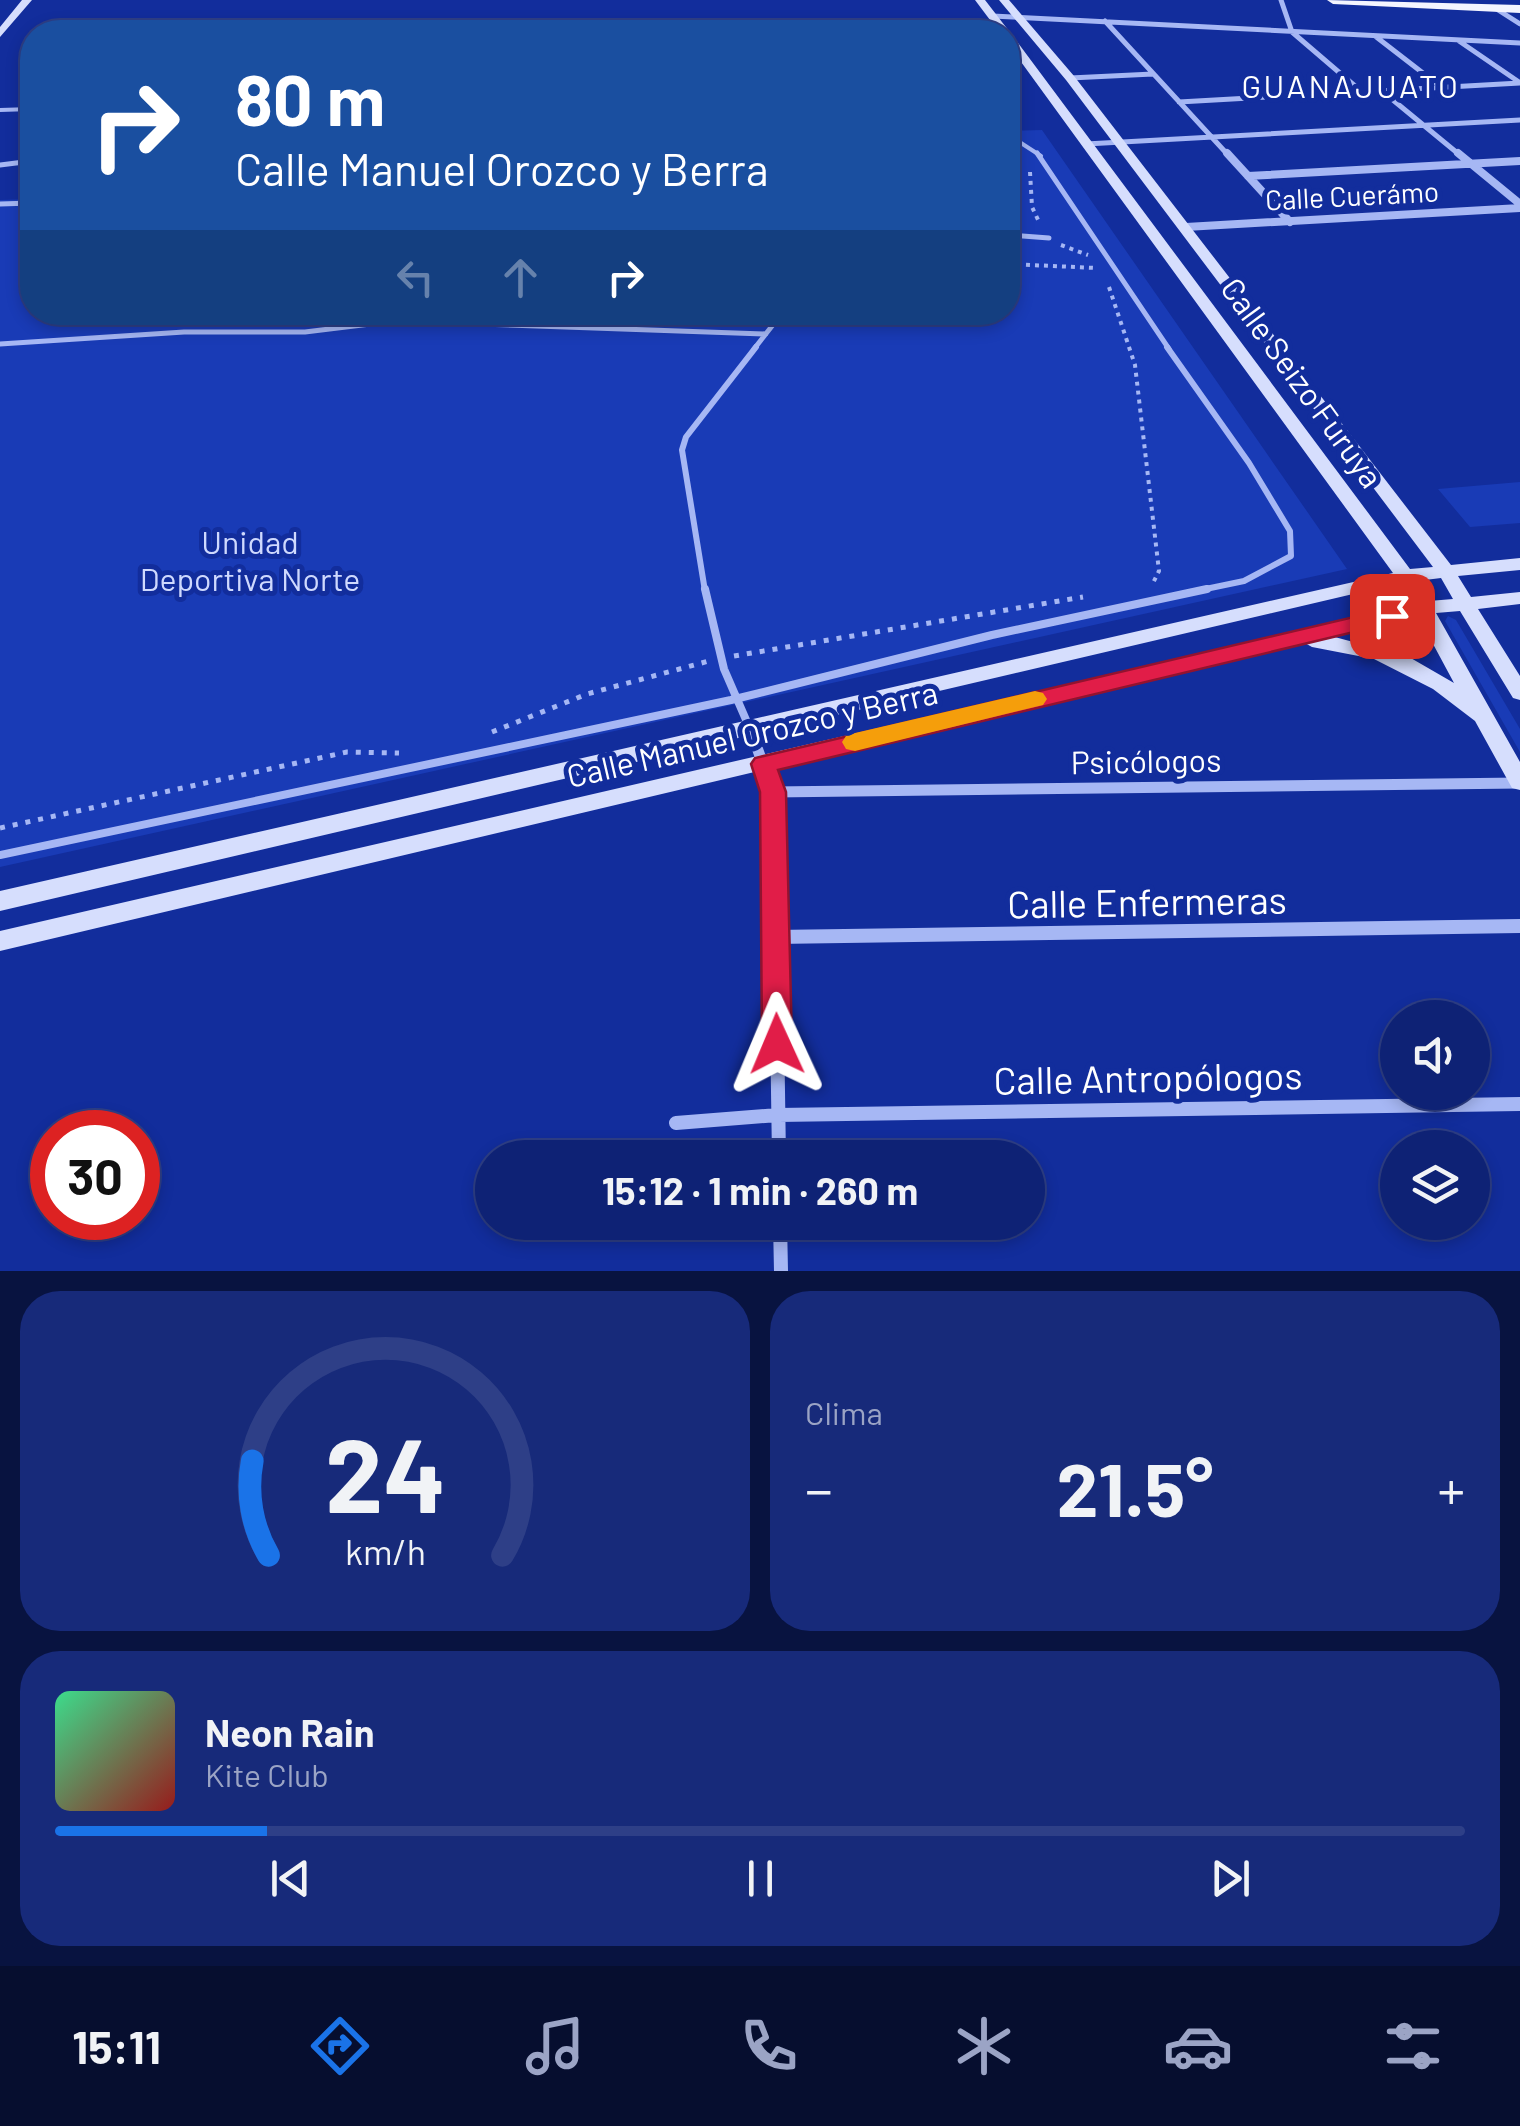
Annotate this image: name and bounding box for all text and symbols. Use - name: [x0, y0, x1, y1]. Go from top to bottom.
- text: 80 m: [235, 56, 385, 140]
- icon: right: [70, 60, 200, 190]
- district label: GUANAJUATO: [1241, 66, 1461, 104]
- text: Calle Manuel Orozco y Berra: [235, 141, 769, 195]
- street label: Calle Cuerámo: [1264, 173, 1440, 217]
- icon: left: [388, 250, 443, 305]
- icon: ahead: [493, 250, 548, 305]
- icon: right: [598, 250, 653, 305]
- street label: Calle Seizo Furuya: [1214, 270, 1392, 494]
- park label: Unidad Deportiva Norte: [140, 522, 360, 597]
- pin: [1350, 574, 1435, 659]
- icon: arrive: [1365, 589, 1420, 644]
- street label: Calle Manuel Orozco y Berra: [563, 672, 941, 794]
- street label: Psicólogos: [1070, 740, 1222, 780]
- street label: Calle Enfermeras: [1007, 876, 1287, 926]
- position arrow: [725, 992, 829, 1096]
- map controls: [1380, 1000, 1490, 1240]
- button: sound: [1380, 1000, 1490, 1110]
- street label: Calle Antropólogos: [993, 1051, 1303, 1103]
- speed limit sign: 30: [30, 1110, 160, 1240]
- button: layers: [1380, 1130, 1490, 1240]
- text: 15:12 · 1 min · 260 m: [602, 1167, 918, 1213]
- text: Clima: [805, 1393, 883, 1431]
- text: 24: [324, 1409, 446, 1534]
- text: 21.5°: [1057, 1442, 1213, 1532]
- text: −: [805, 1455, 833, 1521]
- text: +: [1437, 1455, 1465, 1521]
- text: km/h: [345, 1529, 425, 1572]
- text: Neon Rain: [205, 1709, 374, 1755]
- text: Kite Club: [205, 1755, 329, 1793]
- icon: previous: [263, 1851, 318, 1906]
- icon: pause: [733, 1851, 788, 1906]
- icon: next: [1203, 1851, 1258, 1906]
- icon: directions: [305, 2011, 375, 2081]
- icon: music: [520, 2011, 590, 2081]
- icon: phone: [734, 2011, 804, 2081]
- icon: climate: [949, 2011, 1019, 2081]
- icon: car: [1163, 2011, 1233, 2081]
- icon: filters: [1378, 2011, 1448, 2081]
- text: 15:11: [72, 2019, 161, 2073]

